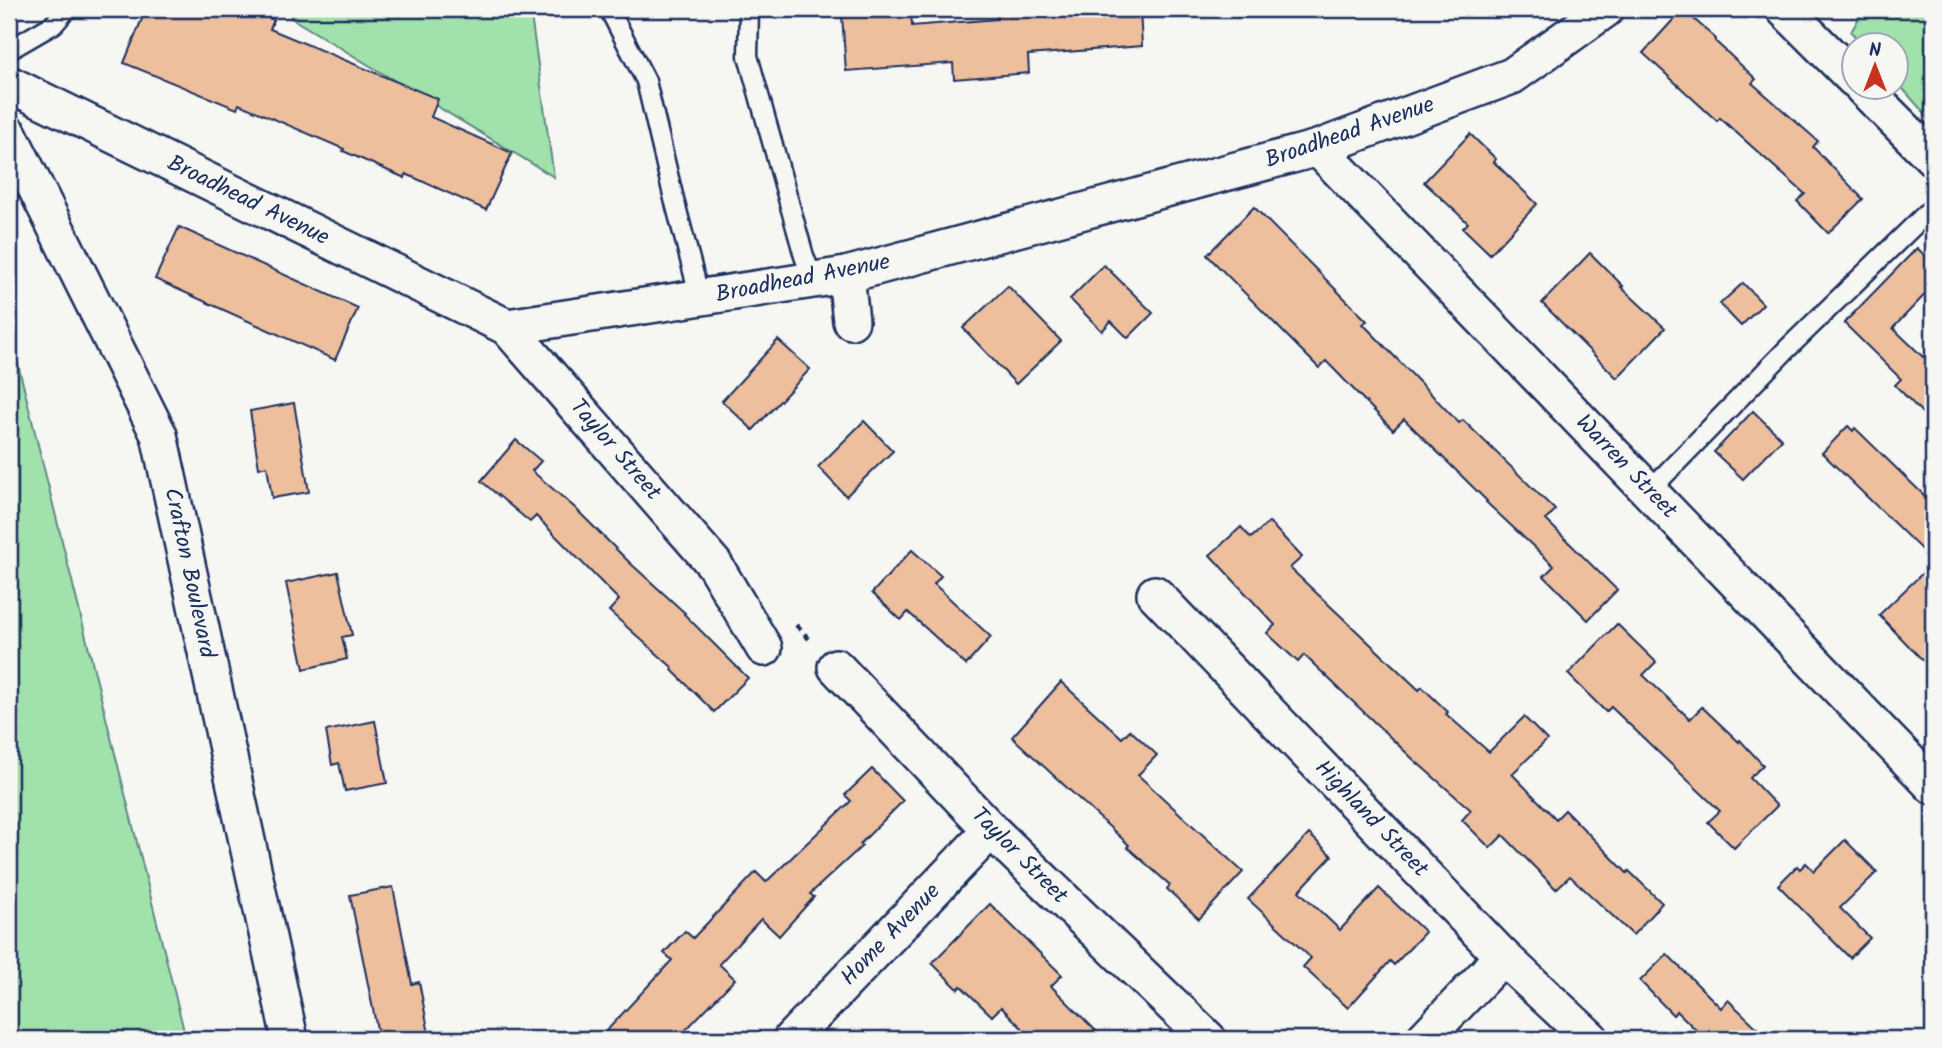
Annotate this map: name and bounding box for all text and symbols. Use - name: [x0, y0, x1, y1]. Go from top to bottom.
- north arrow: [1840, 32, 1910, 102]
- text: N: [1869, 36, 1881, 66]
- street label: Broadhead Avenue: [1261, 87, 1439, 179]
- street label: Broadhead Avenue: [161, 146, 335, 256]
- street label: Broadhead Avenue: [713, 244, 893, 314]
- street label: Taylor Street: [560, 391, 670, 510]
- street label: Warren Street: [1566, 406, 1686, 529]
- street label: Crafton Boulevard: [153, 484, 225, 662]
- street label: Highland Street: [1305, 752, 1437, 887]
- street label: Taylor Street: [962, 799, 1077, 914]
- street label: Home Avenue: [832, 875, 950, 995]

